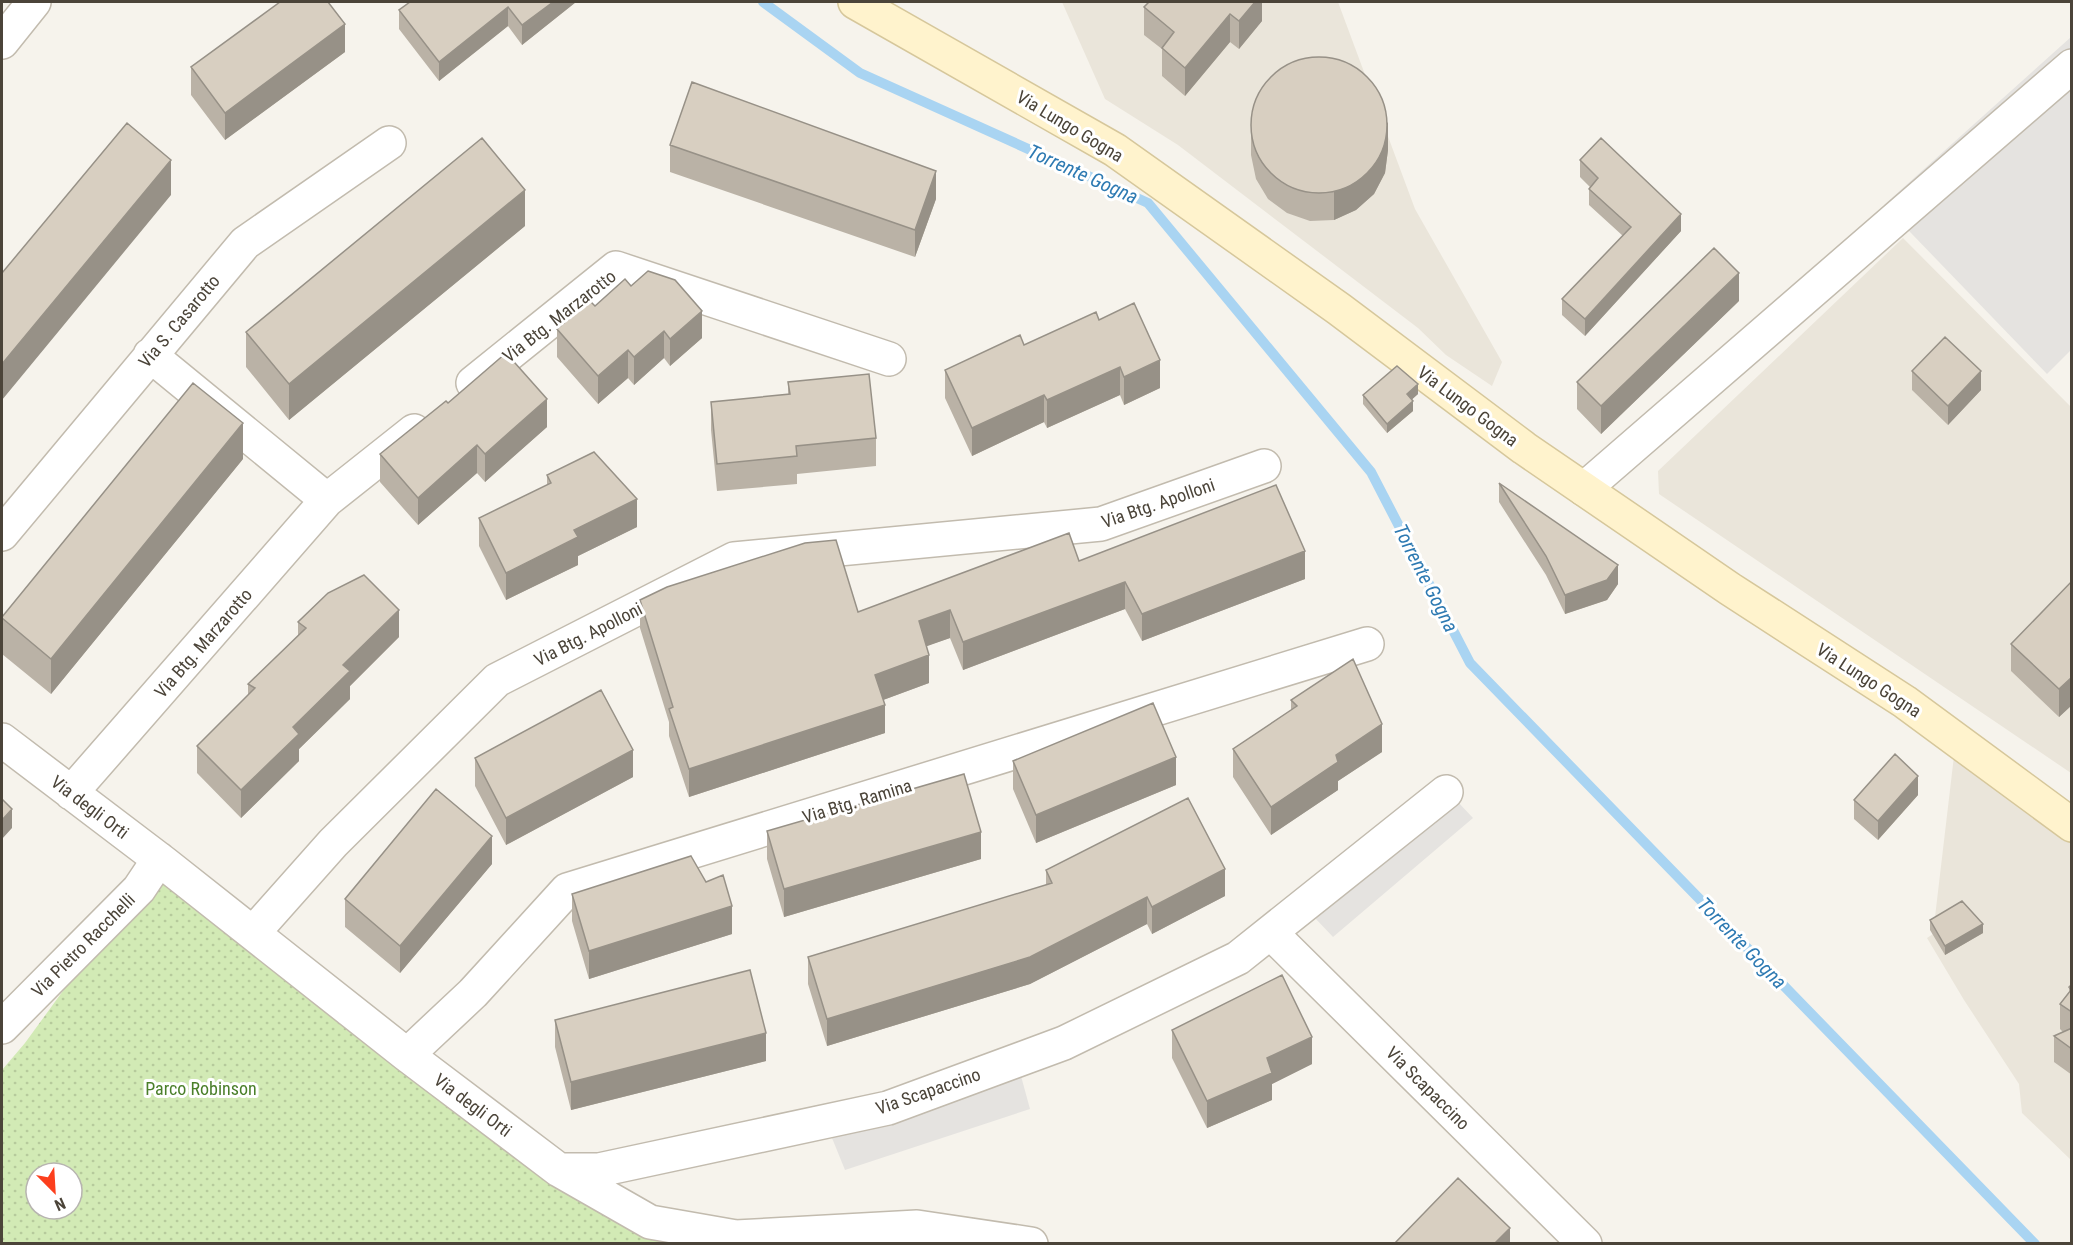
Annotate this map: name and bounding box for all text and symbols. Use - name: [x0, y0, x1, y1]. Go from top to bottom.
- street label: Via Lungo Gogna: [1013, 86, 1127, 166]
- water label: Torrente Gogna: [1024, 139, 1142, 209]
- street label: Via Btg. Marzarotto: [498, 265, 620, 367]
- street label: Via S. Casarotto: [134, 270, 224, 372]
- street label: Via Lungo Gogna: [1414, 361, 1522, 451]
- street label: Via Btg. Apolloni: [1099, 474, 1217, 532]
- water label: Torrente Gogna: [1389, 520, 1463, 636]
- street label: Via Btg. Marzarotto: [150, 584, 256, 702]
- street label: Via Btg. Apolloni: [531, 598, 645, 670]
- street label: Via Lungo Gogna: [1813, 638, 1925, 722]
- street label: Via degli Orti: [47, 771, 133, 843]
- street label: Via Btg. Ramina: [800, 774, 914, 828]
- street label: Via Pietro Racchelli: [27, 889, 139, 1001]
- water label: Torrente Gogna: [1692, 892, 1792, 994]
- street label: Via Scapaccino: [1382, 1042, 1474, 1134]
- street label: Via Scapaccino: [873, 1063, 983, 1119]
- street label: Via degli Orti: [430, 1069, 516, 1141]
- park label: Parco Robinson: [145, 1078, 257, 1099]
- north arrow: [24, 1161, 84, 1221]
- text: N: [52, 1194, 68, 1215]

